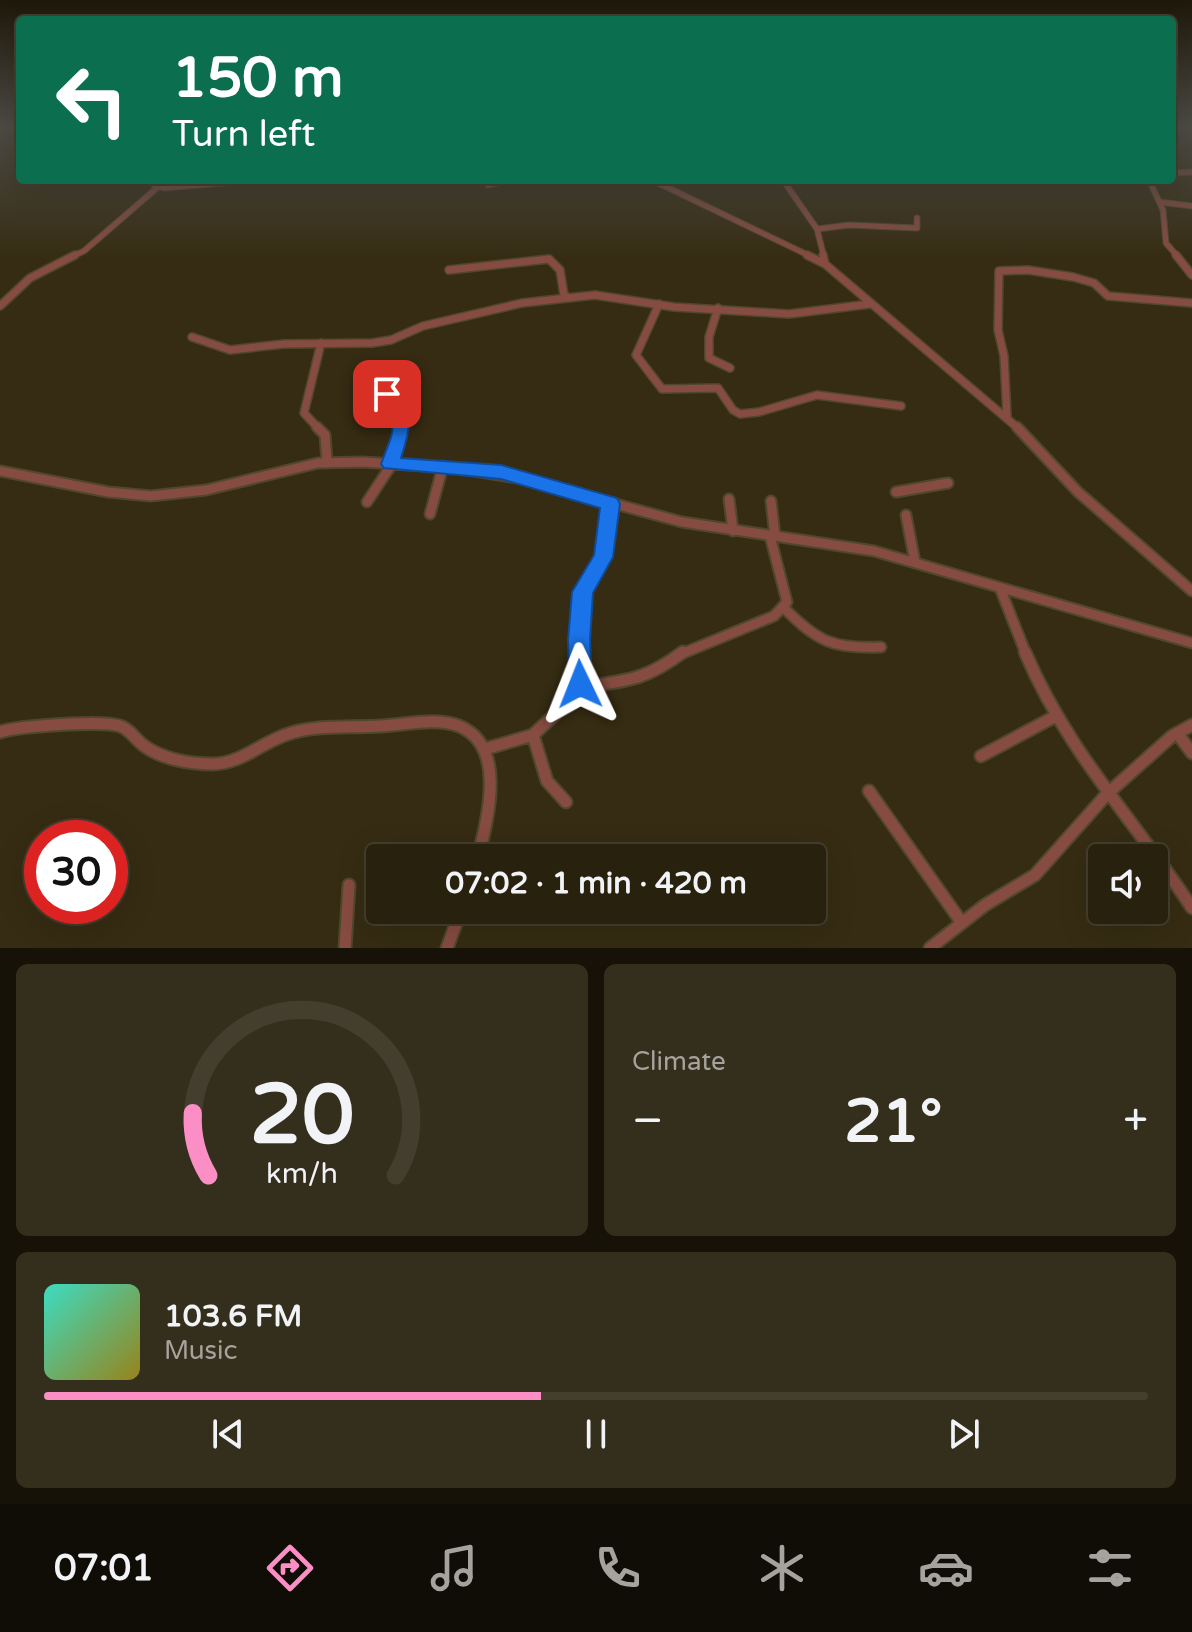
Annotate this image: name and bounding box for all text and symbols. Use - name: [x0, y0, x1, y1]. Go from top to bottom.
- text: 150 m: [172, 45, 343, 112]
- icon: left: [40, 48, 144, 152]
- text: Turn left: [172, 113, 315, 156]
- pin: [353, 360, 421, 428]
- icon: arrive: [365, 372, 409, 416]
- position arrow: [538, 642, 622, 726]
- speed limit sign: 30: [24, 820, 128, 924]
- map controls: [1088, 844, 1168, 924]
- button: sound: [1088, 844, 1168, 924]
- text: 07:02 · 1 min · 420 m: [445, 865, 747, 902]
- text: Climate: [632, 1046, 726, 1077]
- text: 20: [250, 1066, 354, 1166]
- text: 21°: [844, 1086, 942, 1158]
- text: −: [632, 1095, 663, 1148]
- text: +: [1123, 1095, 1148, 1148]
- text: km/h: [266, 1157, 338, 1191]
- text: 103.6 FM: [164, 1298, 302, 1335]
- text: Music: [164, 1335, 237, 1366]
- icon: previous: [206, 1412, 250, 1456]
- icon: pause: [574, 1412, 618, 1456]
- icon: next: [942, 1412, 986, 1456]
- icon: directions: [262, 1540, 318, 1596]
- icon: music: [426, 1540, 482, 1596]
- icon: phone: [590, 1540, 646, 1596]
- icon: climate: [754, 1540, 810, 1596]
- icon: car: [918, 1540, 974, 1596]
- icon: filters: [1082, 1540, 1138, 1596]
- text: 07:01: [54, 1547, 154, 1590]

